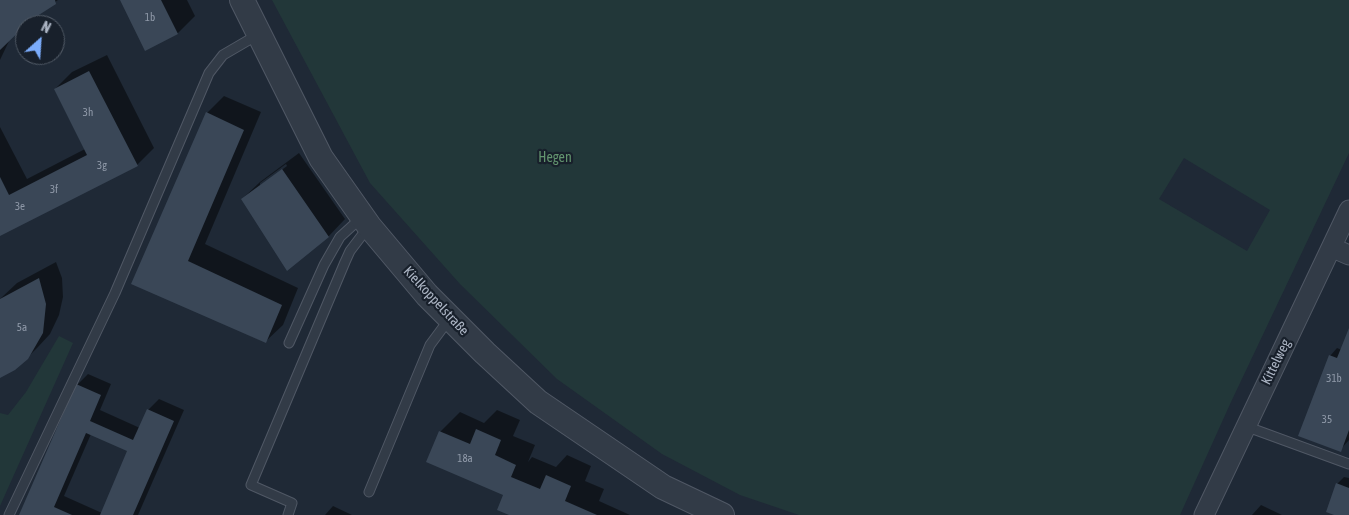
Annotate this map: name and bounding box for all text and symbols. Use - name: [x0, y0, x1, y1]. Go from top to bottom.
- house number: 1b: [145, 11, 155, 25]
- north arrow: [15, 15, 65, 65]
- text: N: [39, 18, 53, 36]
- house number: 3h: [83, 106, 93, 120]
- park label: Hegen: [538, 150, 572, 166]
- house number: 3g: [97, 159, 107, 173]
- house number: 3f: [50, 183, 58, 197]
- house number: 3e: [15, 200, 25, 214]
- street label: Kielkoppelstraße: [400, 263, 472, 339]
- house number: 5a: [17, 321, 27, 335]
- street label: Kittelweg: [1258, 337, 1294, 387]
- house number: 31b: [1326, 372, 1342, 386]
- house number: 35: [1322, 413, 1332, 427]
- house number: 18a: [457, 452, 473, 466]

